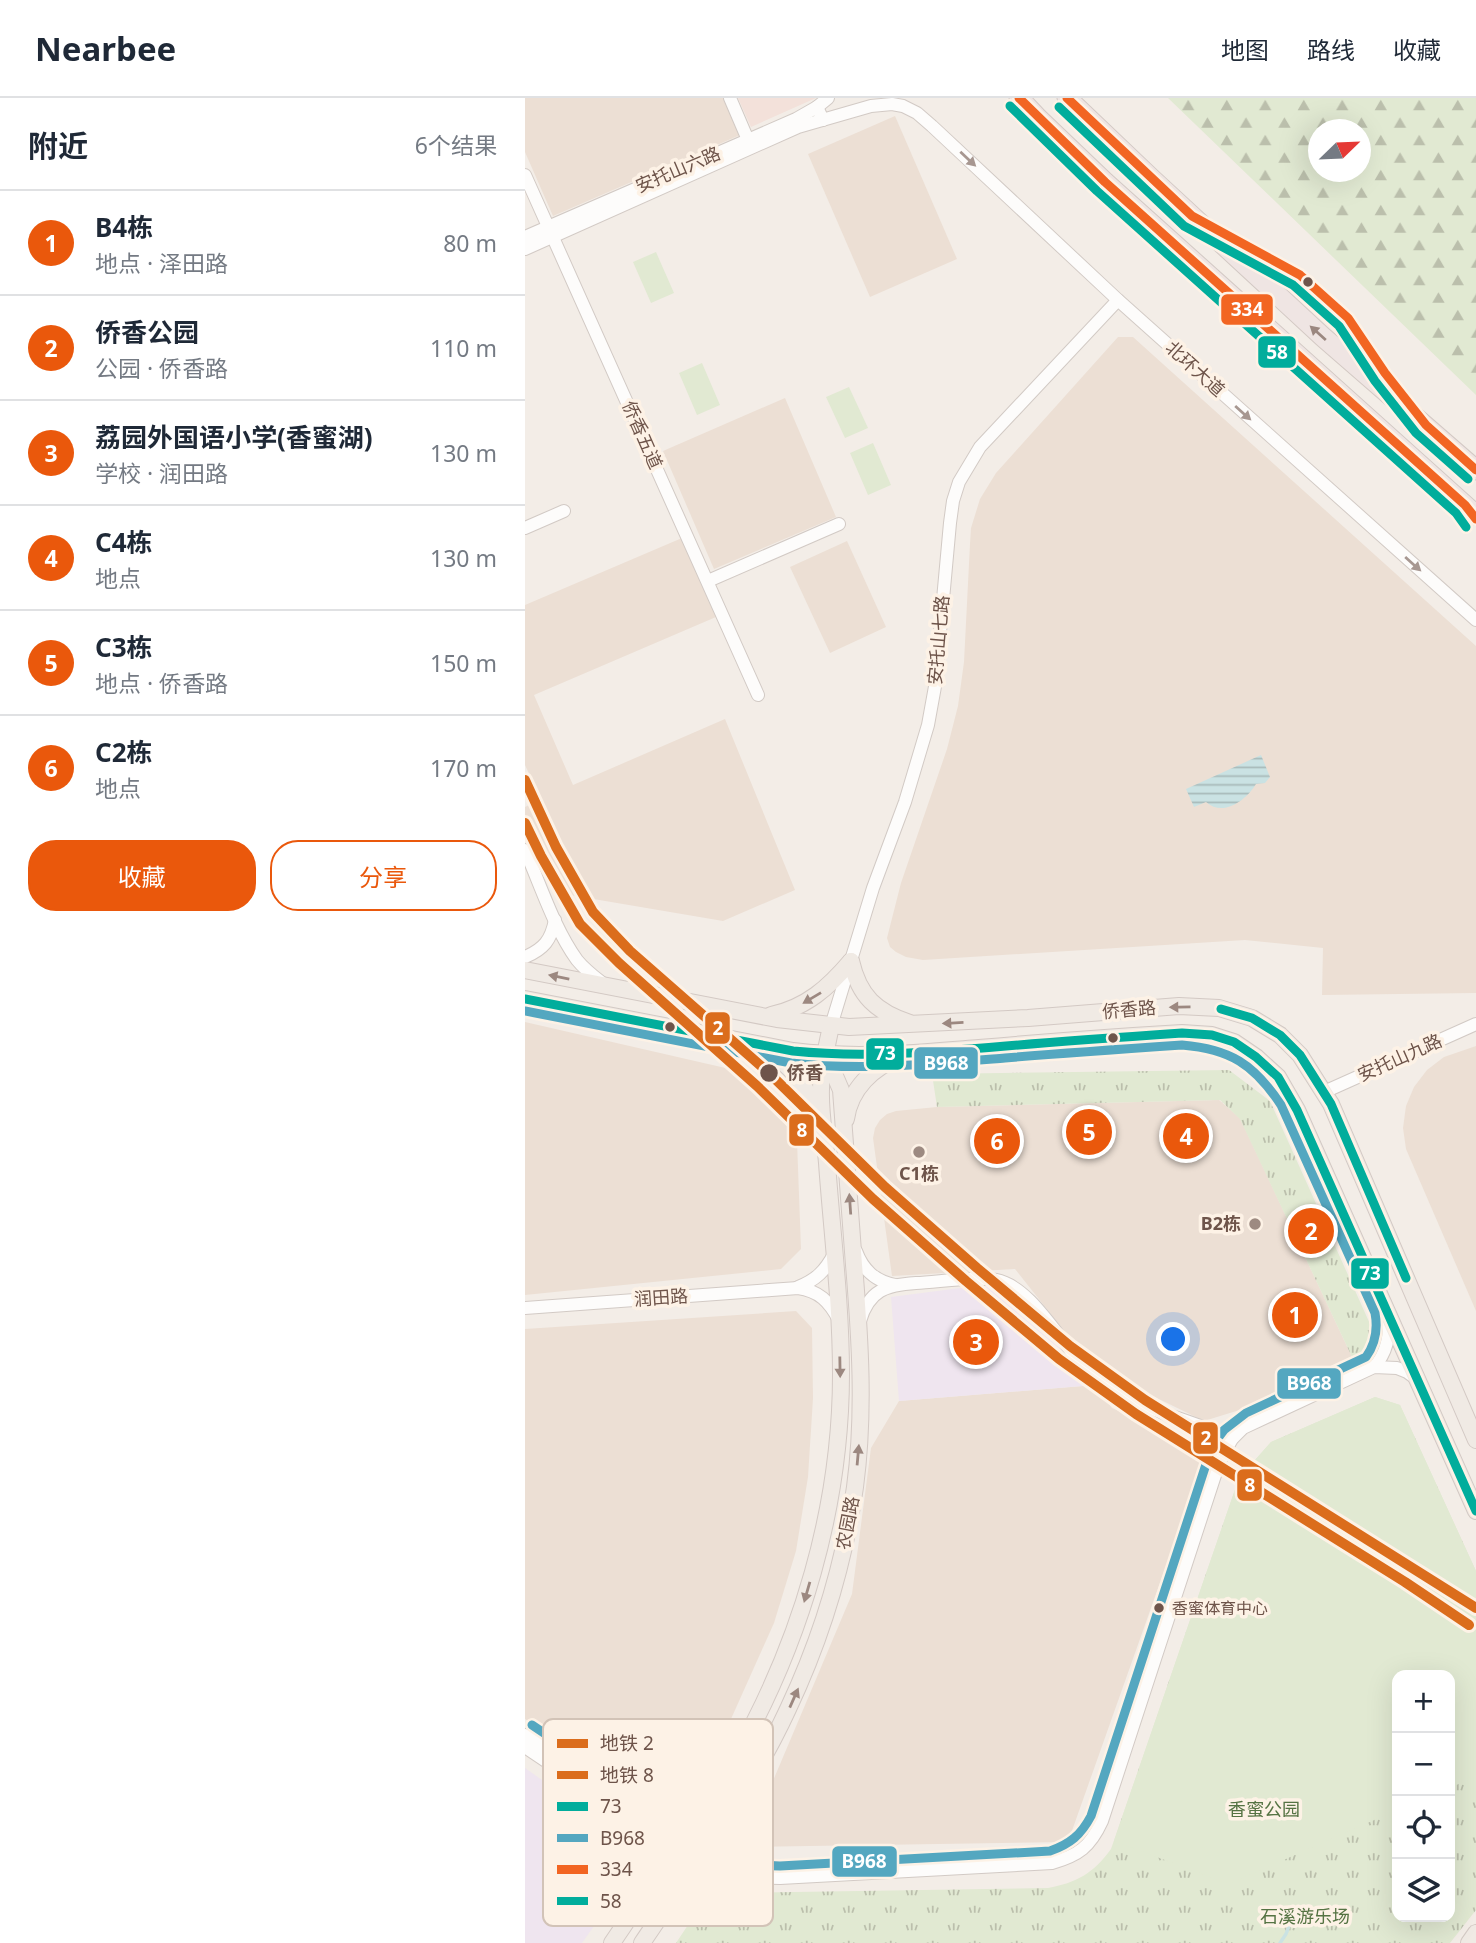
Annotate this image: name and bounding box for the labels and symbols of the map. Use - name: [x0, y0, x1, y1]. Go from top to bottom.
- north arrow: [1308, 119, 1371, 182]
- street label: 安托山六路: [631, 140, 724, 198]
- one-way arrow: [959, 151, 976, 167]
- unlabelled marker: [1301, 275, 1315, 289]
- line badge: 334: [1220, 293, 1274, 326]
- text: 334: [1231, 296, 1263, 322]
- one-way arrow: [1310, 325, 1327, 341]
- street label: 北环大道: [1161, 335, 1230, 401]
- line badge: 58: [1257, 335, 1297, 369]
- text: 58: [1266, 339, 1288, 365]
- street label: 侨香五道: [617, 397, 669, 472]
- one-way arrow: [1234, 405, 1252, 421]
- one-way arrow: [1404, 556, 1422, 572]
- street label: 安托山七路: [922, 594, 954, 686]
- one-way arrow: [548, 971, 570, 982]
- one-way arrow: [802, 991, 822, 1004]
- street label: 侨香路: [1101, 995, 1157, 1023]
- one-way arrow: [1169, 1001, 1191, 1012]
- line badge: 2: [704, 1011, 731, 1045]
- text: 2: [713, 1015, 724, 1041]
- one-way arrow: [942, 1017, 964, 1028]
- unlabelled marker: [663, 1020, 677, 1034]
- street label: 安托山九路: [1354, 1028, 1446, 1086]
- unlabelled marker: [1106, 1031, 1120, 1045]
- line badge: 73: [865, 1037, 905, 1071]
- text: 73: [874, 1040, 896, 1066]
- line badge: B968: [913, 1046, 979, 1080]
- text: B968: [923, 1050, 969, 1076]
- place label: 侨香: [787, 1060, 823, 1084]
- marker: 侨香: [758, 1062, 780, 1084]
- pin: 5: [1066, 1106, 1112, 1158]
- pin: 4: [1163, 1110, 1209, 1162]
- line badge: 8: [788, 1113, 815, 1147]
- pin: 6: [974, 1115, 1020, 1167]
- text: 8: [797, 1117, 808, 1143]
- marker: C1栋: [911, 1144, 927, 1160]
- place label: C1栋: [899, 1161, 939, 1185]
- one-way arrow: [844, 1192, 855, 1214]
- pin: 2: [1288, 1205, 1334, 1257]
- place label: B2栋: [1201, 1211, 1241, 1235]
- marker: B2栋: [1247, 1216, 1263, 1232]
- line badge: 73: [1350, 1257, 1390, 1290]
- text: 73: [1359, 1260, 1381, 1286]
- street label: 润田路: [633, 1283, 689, 1311]
- pin: 1: [1272, 1289, 1318, 1341]
- pin: 3: [953, 1316, 999, 1368]
- your location: [1156, 1322, 1190, 1356]
- one-way arrow: [835, 1357, 846, 1379]
- line badge: B968: [1276, 1367, 1342, 1400]
- text: B968: [1286, 1370, 1332, 1396]
- line badge: 2: [1192, 1421, 1219, 1455]
- text: 2: [1201, 1425, 1212, 1451]
- one-way arrow: [853, 1444, 864, 1466]
- line badge: 8: [1236, 1468, 1263, 1502]
- text: 8: [1245, 1472, 1256, 1498]
- street label: 农园路: [830, 1494, 864, 1552]
- one-way arrow: [801, 1581, 812, 1603]
- place label: 香蜜体育中心: [1172, 1597, 1268, 1619]
- marker: 香蜜体育中心: [1152, 1601, 1166, 1615]
- one-way arrow: [789, 1687, 800, 1708]
- legend: [543, 1719, 773, 1926]
- text: 地铁 2: [600, 1730, 654, 1756]
- text: 地铁 8: [600, 1762, 654, 1788]
- text: 73: [600, 1793, 622, 1819]
- park label: 香蜜公园: [1228, 1797, 1300, 1821]
- text: B968: [600, 1825, 645, 1851]
- line badge: B968: [831, 1845, 898, 1878]
- text: B968: [841, 1848, 887, 1874]
- text: 334: [600, 1856, 633, 1882]
- text: 58: [600, 1888, 622, 1914]
- park label: 石溪游乐场: [1260, 1904, 1350, 1928]

